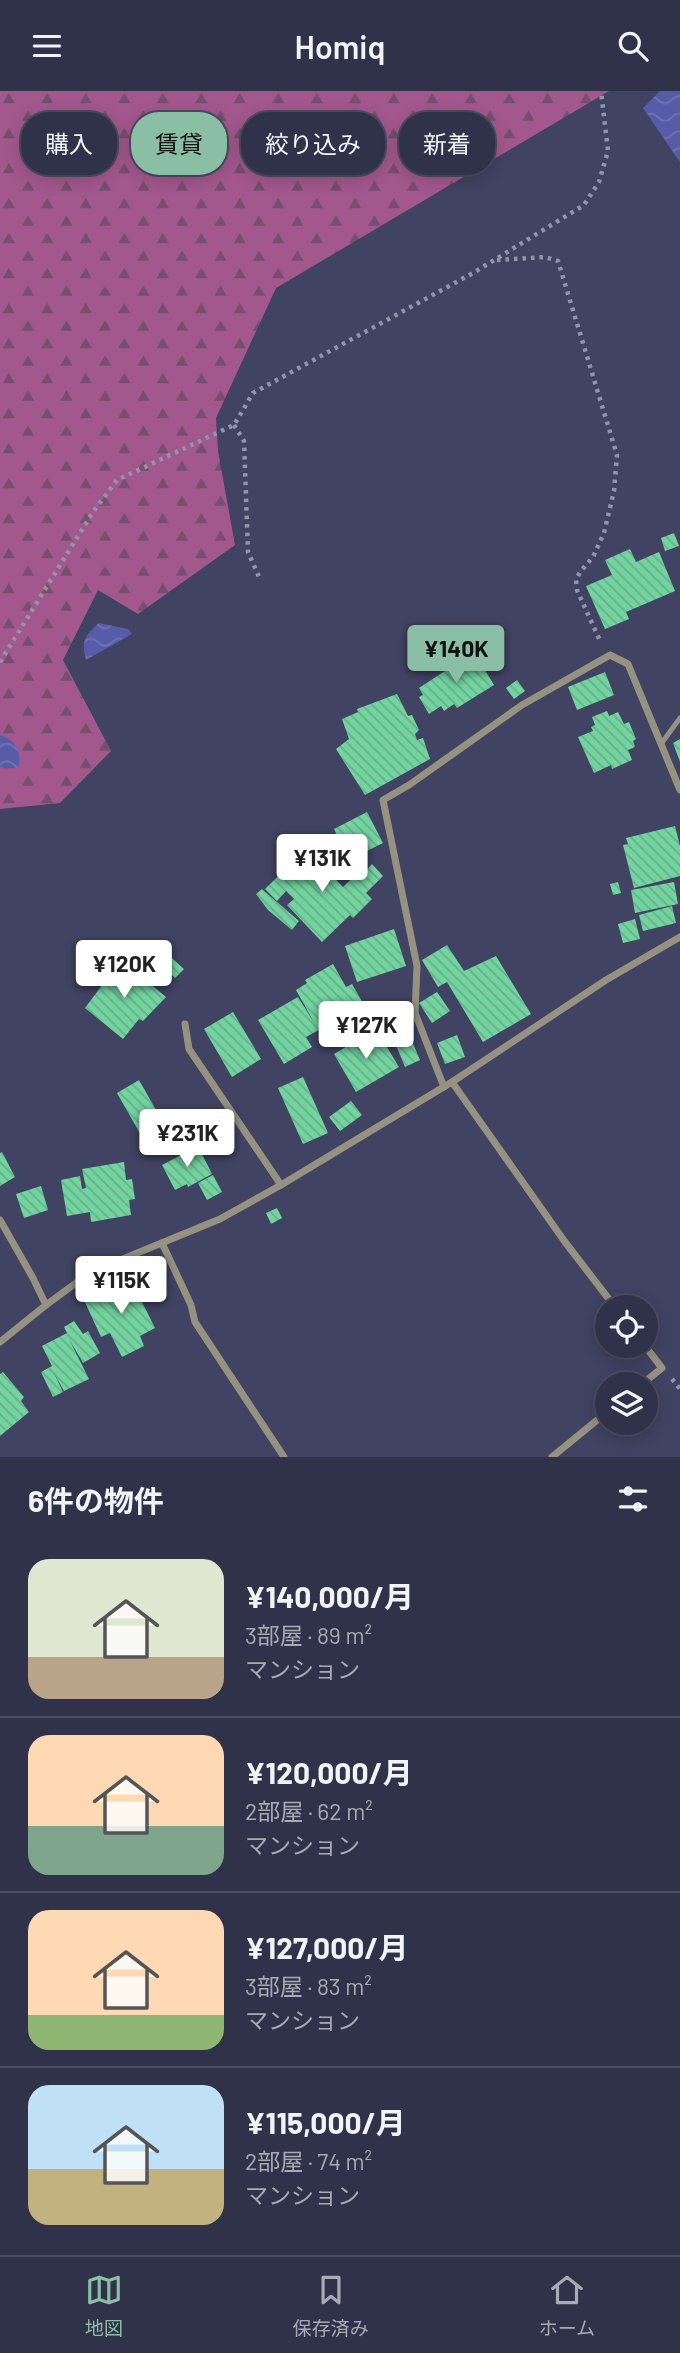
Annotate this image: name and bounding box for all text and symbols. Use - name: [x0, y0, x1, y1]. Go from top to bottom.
- icon: menu: [28, 27, 66, 65]
- text: Homiq: [295, 27, 385, 65]
- icon: search: [614, 27, 652, 65]
- chip: 購入: [21, 112, 117, 175]
- chip: 賃貸: [131, 112, 227, 175]
- chip: 絞り込み: [241, 112, 385, 175]
- chip: 新着: [399, 112, 495, 175]
- pin: ¥140K: [407, 625, 505, 685]
- text: ¥140K: [423, 634, 489, 662]
- pin: ¥131K: [273, 835, 371, 894]
- text: ¥131K: [293, 843, 351, 871]
- pin: ¥120K: [75, 941, 173, 1000]
- text: ¥120K: [92, 949, 156, 977]
- pin: ¥127K: [317, 1002, 415, 1061]
- text: ¥127K: [335, 1010, 397, 1038]
- pin: ¥231K: [138, 1109, 236, 1169]
- text: ¥231K: [155, 1118, 219, 1146]
- pin: ¥115K: [72, 1257, 170, 1316]
- text: ¥115K: [91, 1265, 151, 1293]
- map controls: [595, 1295, 658, 1435]
- button: locate: [595, 1295, 658, 1358]
- button: layers: [595, 1372, 658, 1435]
- icon: filters: [614, 1480, 652, 1518]
- text: 6件の物件: [28, 1482, 164, 1518]
- text: ¥140,000/月: [245, 1578, 414, 1614]
- icon: home: [84, 1587, 168, 1671]
- text: 3部屋 · 89 m²: [245, 1621, 372, 1649]
- text: マンション: [245, 1655, 360, 1683]
- text: ¥120,000/月: [245, 1754, 413, 1790]
- icon: home: [84, 1763, 168, 1847]
- text: 2部屋 · 62 m²: [245, 1797, 373, 1825]
- text: マンション: [245, 1831, 360, 1859]
- text: ¥127,000/月: [245, 1929, 409, 1965]
- icon: home: [84, 1938, 168, 2022]
- text: 3部屋 · 83 m²: [245, 1972, 372, 2000]
- text: マンション: [245, 2006, 360, 2034]
- text: ¥115,000/月: [245, 2104, 406, 2140]
- icon: home: [84, 2113, 168, 2197]
- text: 2部屋 · 74 m²: [245, 2147, 372, 2175]
- text: マンション: [245, 2181, 360, 2209]
- tab: 地図: [85, 2271, 123, 2340]
- tab: 保存済み: [293, 2271, 369, 2340]
- tab: ホーム: [539, 2271, 595, 2340]

